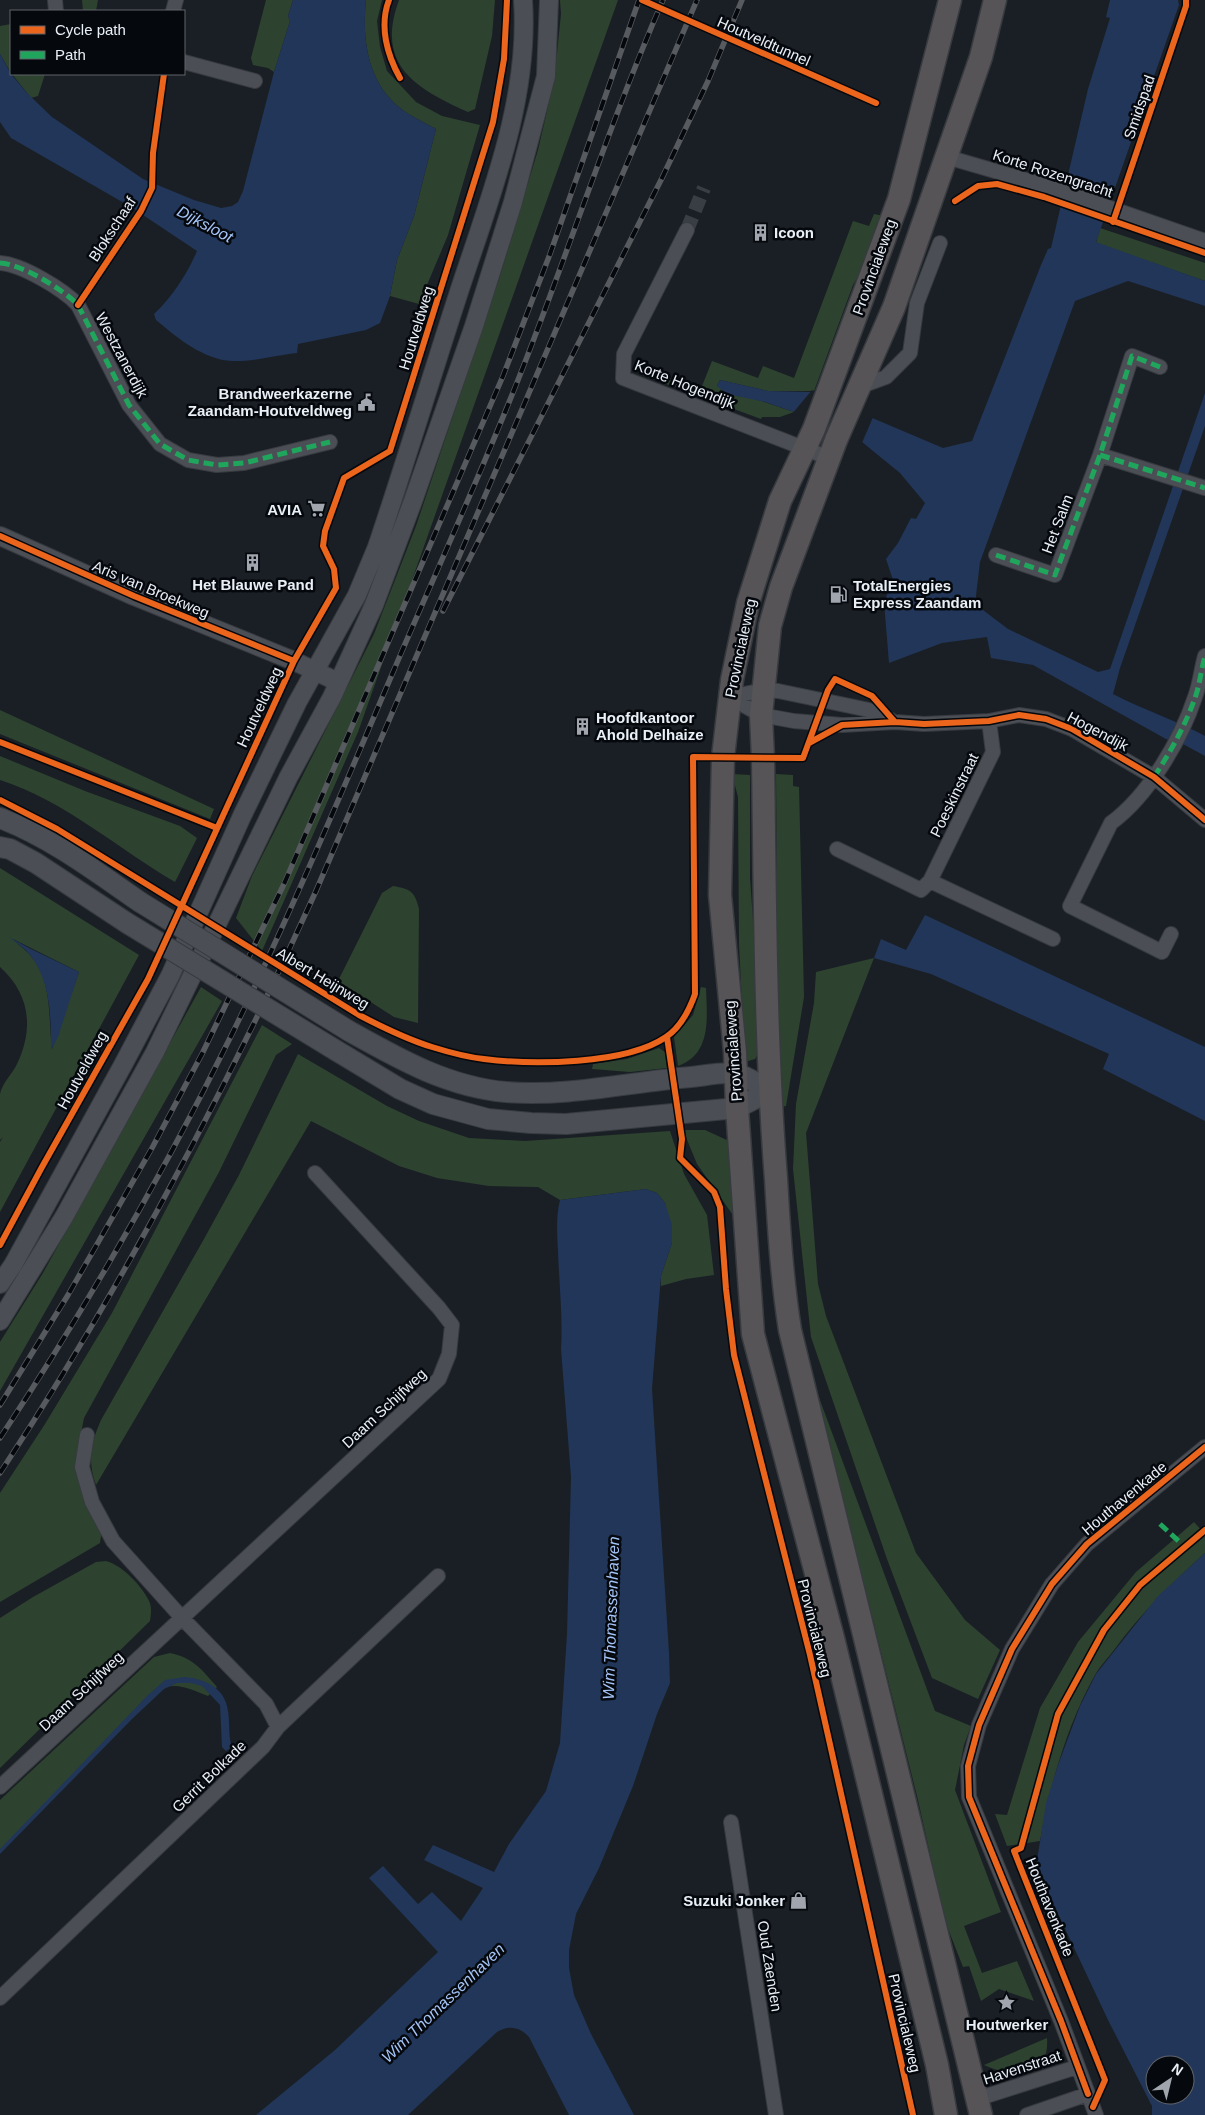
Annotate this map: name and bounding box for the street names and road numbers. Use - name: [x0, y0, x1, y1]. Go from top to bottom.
- street label: Houtveldtunnel: [715, 13, 813, 69]
- street label: Smidspad: [1120, 73, 1158, 141]
- street label: Korte Rozengracht: [991, 146, 1116, 201]
- street label: Blokschaaf: [85, 193, 140, 264]
- street label: Provincialeweg: [849, 217, 899, 317]
- street label: Houtveldweg: [395, 284, 437, 372]
- street label: Westzanerdijk: [92, 310, 152, 401]
- street label: Korte Hogendijk: [632, 356, 738, 412]
- street label: Het Salm: [1038, 492, 1076, 556]
- street label: Aris van Broekweg: [90, 557, 212, 621]
- street label: Provincialeweg: [721, 597, 759, 699]
- street label: Houtveldweg: [233, 664, 285, 750]
- street label: Hogendijk: [1065, 708, 1132, 754]
- street label: Poeskinstraat: [926, 750, 982, 840]
- street label: Albert Heijnweg: [274, 944, 372, 1012]
- street label: Provincialeweg: [721, 1000, 745, 1102]
- street label: Houtveldweg: [54, 1028, 110, 1112]
- street label: Daam Schijfweg: [339, 1365, 429, 1451]
- street label: Houthavenkade: [1078, 1458, 1170, 1538]
- street label: Provincialeweg: [795, 1577, 835, 1679]
- street label: Daam Schijfweg: [36, 1648, 126, 1734]
- street label: Gerrit Bolkade: [169, 1737, 249, 1815]
- street label: Houthavenkade: [1022, 1855, 1078, 1959]
- street label: Oud Zaenden: [754, 1919, 786, 2013]
- street label: Provincialeweg: [885, 1972, 925, 2074]
- street label: Havenstraat: [981, 2046, 1064, 2088]

